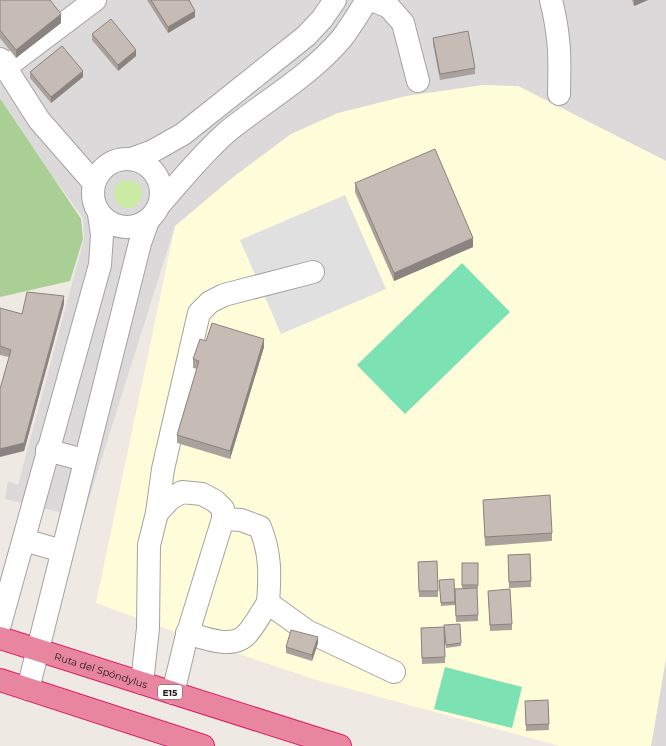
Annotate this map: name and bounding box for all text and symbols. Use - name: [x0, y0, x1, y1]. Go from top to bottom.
- street label: Ruta del Spóndylus: [53, 649, 149, 691]
- road number: E15: [158, 685, 182, 699]

